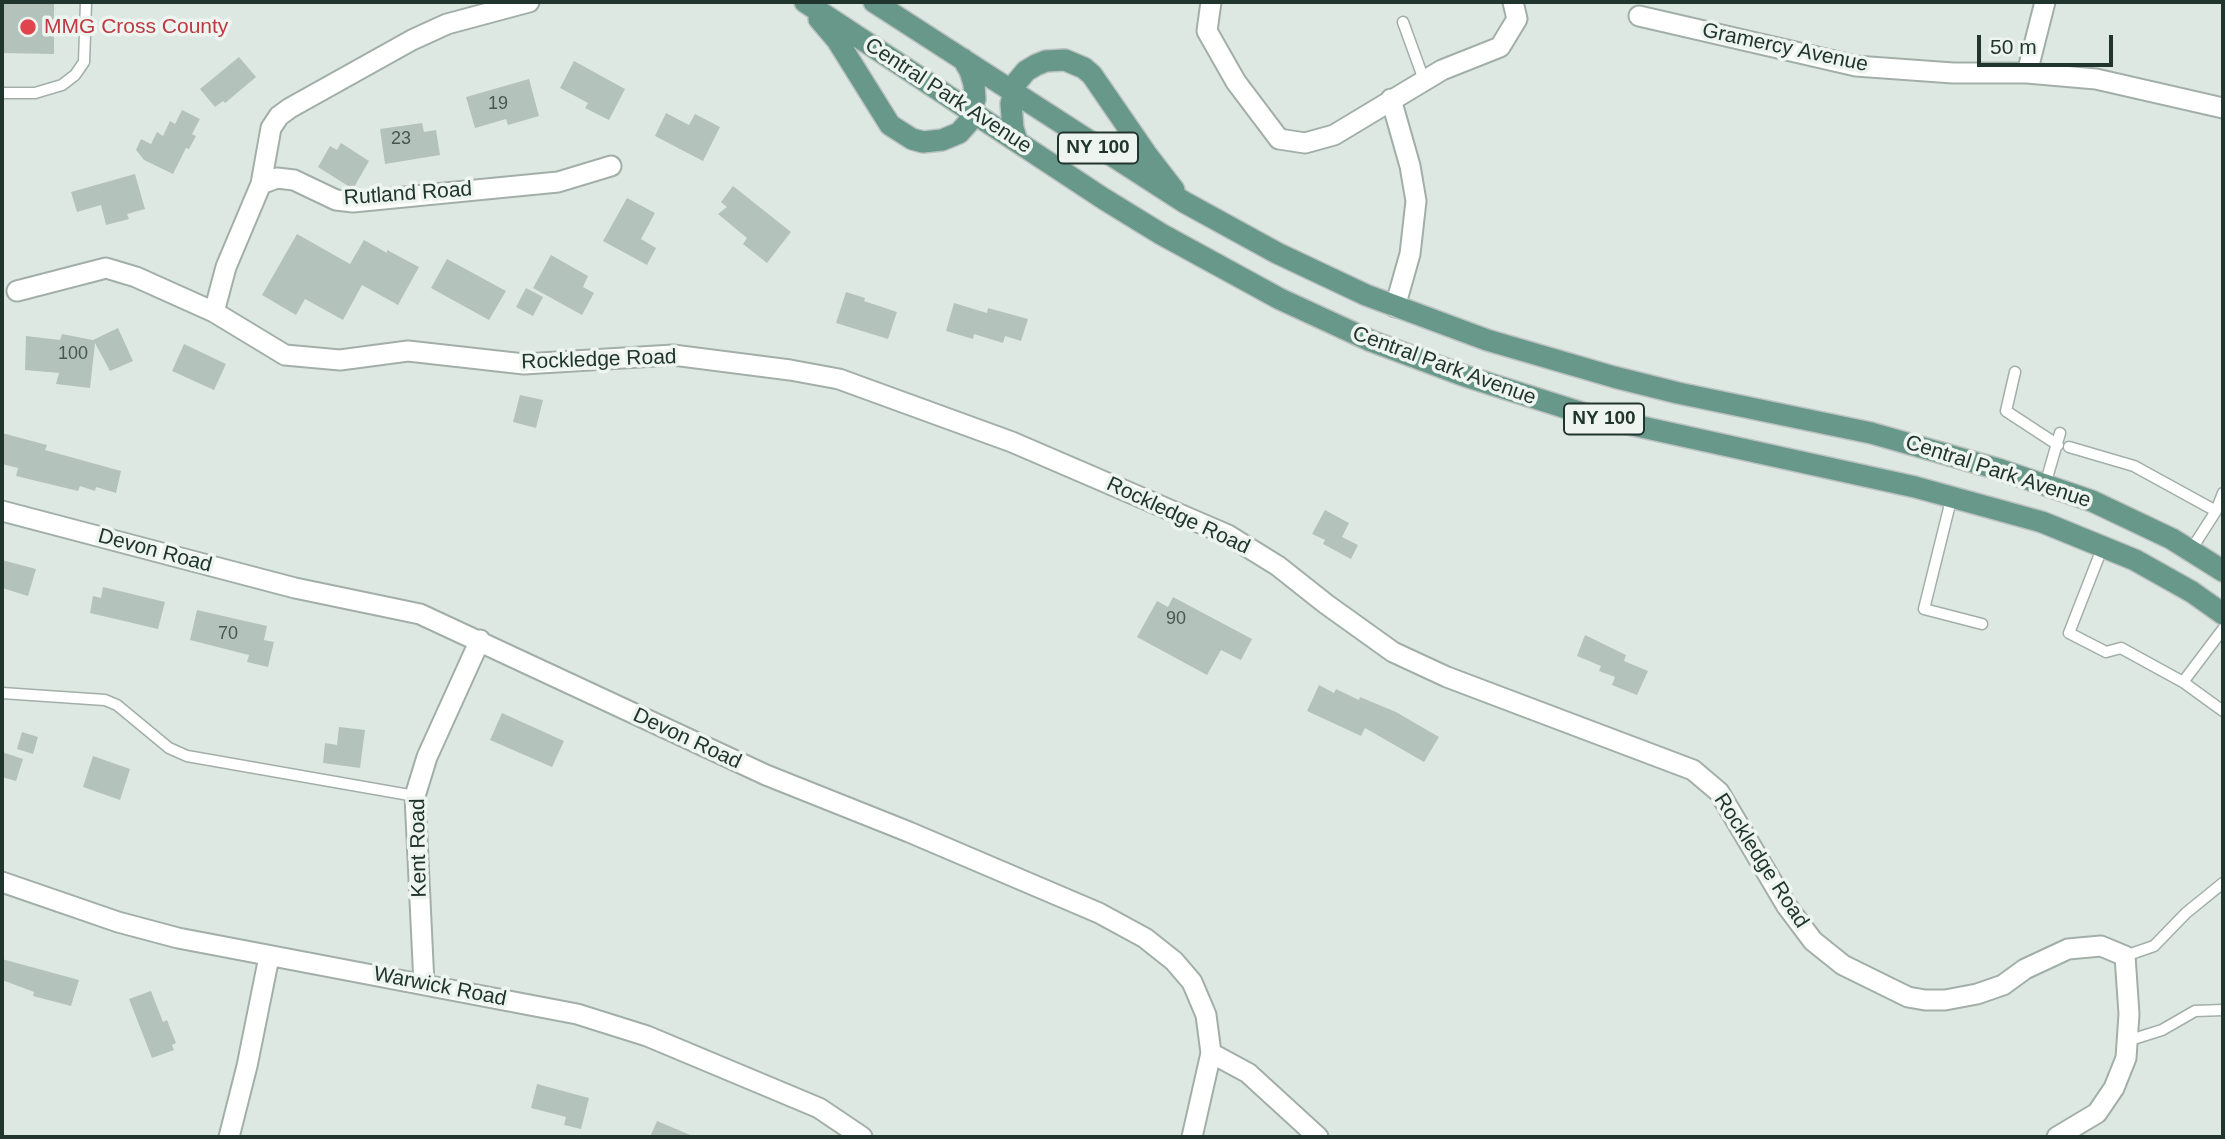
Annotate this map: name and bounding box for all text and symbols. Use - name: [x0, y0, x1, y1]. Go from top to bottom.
- place label: MMG Cross County: [44, 14, 228, 40]
- marker: MMG Cross County: [18, 17, 38, 37]
- street label: Gramercy Avenue: [1700, 18, 1870, 78]
- scale bar: [1980, 21, 2116, 65]
- street label: Central Park Avenue: [860, 33, 1036, 159]
- text: 50 m: [1990, 35, 2037, 58]
- house number: 19: [488, 93, 508, 115]
- house number: 23: [391, 128, 411, 150]
- road number: NY 100: [1058, 132, 1138, 164]
- street label: Rutland Road: [343, 177, 473, 211]
- street label: Central Park Avenue: [1349, 321, 1539, 411]
- house number: 100: [58, 343, 88, 365]
- street label: Rockledge Road: [521, 345, 677, 375]
- road number: NY 100: [1564, 404, 1644, 434]
- street label: Central Park Avenue: [1902, 430, 2094, 514]
- street label: Rockledge Road: [1102, 472, 1254, 560]
- street label: Devon Road: [95, 524, 215, 578]
- house number: 90: [1166, 608, 1186, 630]
- house number: 70: [218, 623, 238, 645]
- street label: Devon Road: [629, 703, 745, 775]
- street label: Rockledge Road: [1708, 789, 1814, 933]
- street label: Kent Road: [406, 798, 432, 898]
- street label: Warwick Road: [372, 962, 508, 1012]

